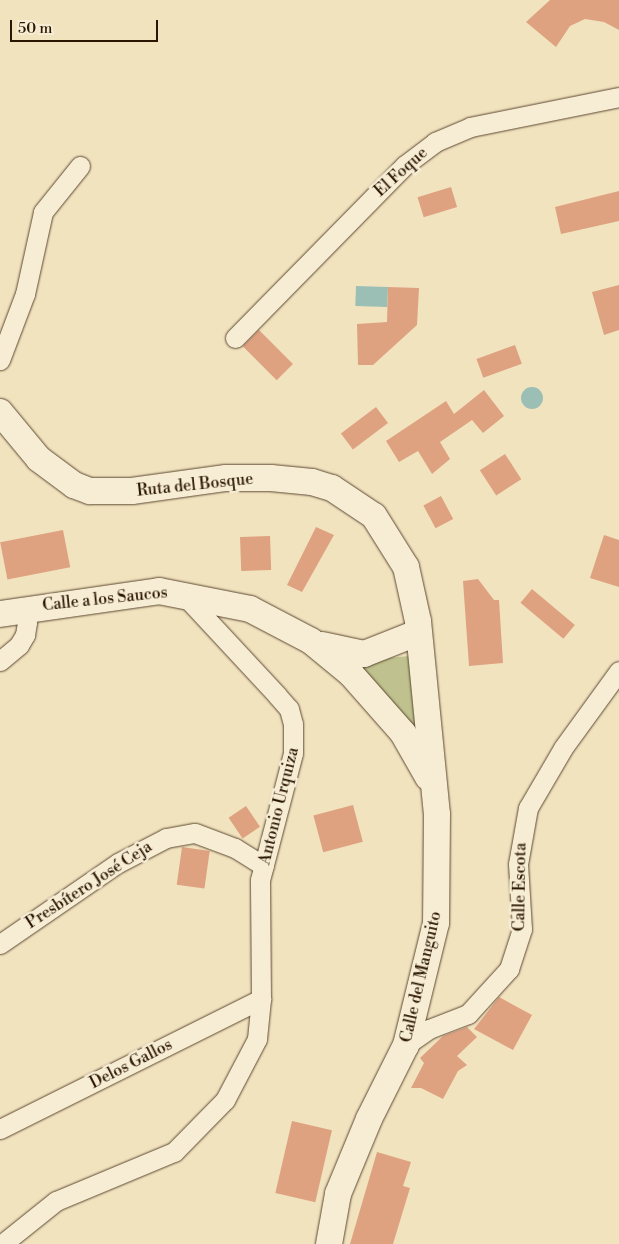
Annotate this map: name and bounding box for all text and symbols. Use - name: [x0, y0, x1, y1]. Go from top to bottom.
- scale bar: [12, 10, 160, 42]
- text: 50 m: [18, 19, 52, 38]
- street label: El Foque: [371, 143, 431, 201]
- street label: Ruta del Bosque: [136, 469, 254, 501]
- street label: Calle a los Saucos: [41, 583, 169, 615]
- street label: Antonio Urquiza: [255, 745, 303, 867]
- street label: Presbítero José Ceja: [22, 837, 156, 933]
- street label: Calle Escota: [510, 842, 530, 932]
- street label: Calle del Manguito: [397, 910, 445, 1044]
- street label: Delos Gallos: [87, 1035, 175, 1093]

